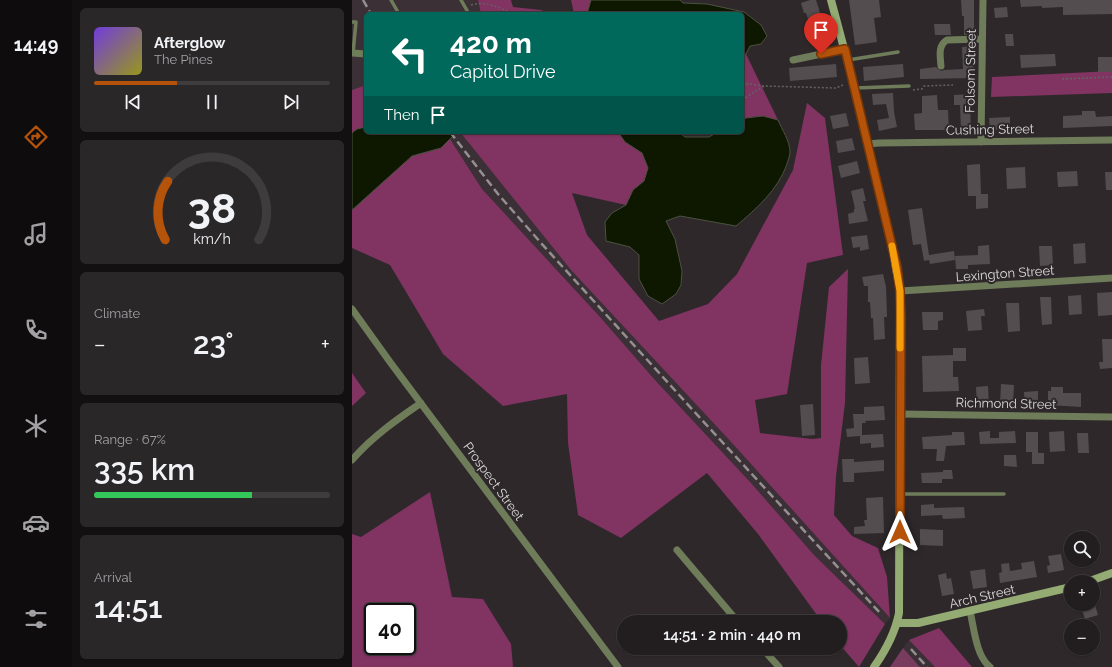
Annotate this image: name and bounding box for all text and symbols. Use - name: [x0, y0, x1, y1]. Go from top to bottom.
- pin: [804, 13, 838, 54]
- icon: arrive: [810, 19, 832, 41]
- text: 420 m: [450, 27, 532, 60]
- icon: left: [384, 28, 436, 80]
- street label: Folsom Street: [962, 28, 979, 113]
- text: 14:49: [14, 34, 58, 55]
- text: Afterglow: [154, 34, 225, 52]
- text: The Pines: [154, 52, 213, 67]
- text: Capitol Drive: [450, 61, 556, 82]
- icon: previous: [122, 91, 144, 113]
- icon: pause: [201, 91, 223, 113]
- icon: next: [280, 91, 302, 113]
- icon: arrive: [427, 104, 449, 126]
- text: Then: [384, 106, 419, 124]
- street label: Cushing Street: [946, 121, 1035, 138]
- icon: directions: [22, 123, 50, 151]
- text: 38: [188, 183, 236, 232]
- icon: music: [22, 220, 50, 248]
- text: km/h: [193, 230, 231, 246]
- street label: Lexington Street: [955, 263, 1055, 284]
- text: Climate: [94, 306, 140, 321]
- icon: phone: [22, 316, 50, 344]
- text: 23°: [193, 326, 234, 361]
- text: −: [94, 331, 106, 357]
- text: +: [321, 331, 330, 357]
- street label: Richmond Street: [956, 395, 1057, 412]
- icon: climate: [22, 412, 50, 440]
- text: Range · 67%: [94, 432, 166, 447]
- street label: Prospect Street: [460, 439, 527, 524]
- text: 335 km: [94, 452, 195, 487]
- icon: car: [22, 509, 50, 537]
- position arrow: [879, 511, 921, 553]
- map controls: [1064, 531, 1100, 655]
- button: search: [1064, 531, 1100, 567]
- text: Arrival: [94, 570, 132, 585]
- button: +: [1064, 575, 1100, 611]
- street label: Arch Street: [948, 581, 1017, 611]
- text: 14:51: [94, 590, 162, 625]
- speed limit sign: 40: [364, 603, 416, 655]
- icon: filters: [22, 605, 50, 633]
- button: −: [1064, 619, 1100, 655]
- text: 14:51 · 2 min · 440 m: [663, 626, 801, 644]

